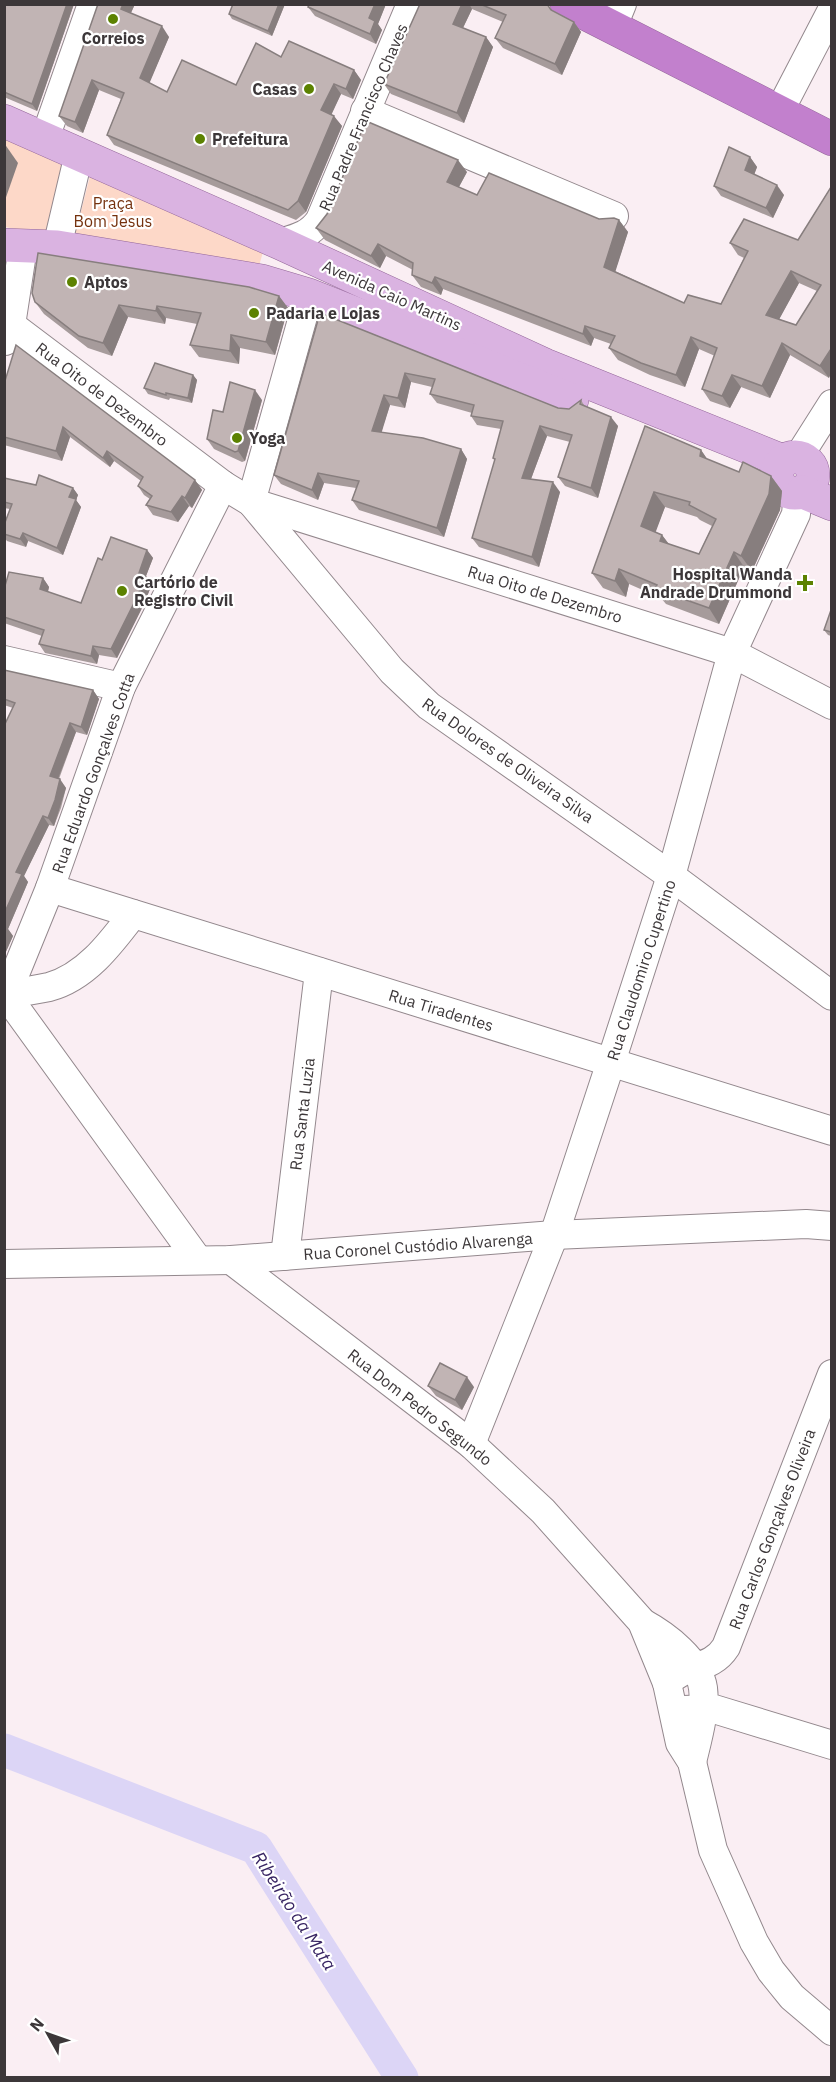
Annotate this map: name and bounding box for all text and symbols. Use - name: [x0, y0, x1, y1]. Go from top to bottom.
- marker: Correios: [106, 12, 120, 26]
- street label: Rua Padre Francisco Chaves: [314, 20, 412, 214]
- place label: Correios: [82, 28, 144, 48]
- place label: Casas: [252, 79, 297, 99]
- marker: Casas: [302, 82, 316, 96]
- place label: Prefeitura: [212, 129, 288, 149]
- marker: Prefeitura: [193, 132, 207, 146]
- park label: Praça Bom Jesus: [74, 193, 152, 231]
- street label: Avenida Caio Martins: [319, 255, 465, 335]
- place label: Aptos: [84, 272, 128, 292]
- marker: Aptos: [65, 275, 79, 289]
- place label: Padaria e Lojas: [266, 303, 380, 323]
- marker: Padaria e Lojas: [247, 306, 261, 320]
- street label: Rua Oito de Dezembro: [32, 338, 172, 450]
- place label: Yoga: [249, 428, 285, 448]
- marker: Yoga: [230, 431, 244, 445]
- street label: Rua Oito de Dezembro: [465, 561, 625, 627]
- place label: Hospital Wanda Andrade Drummond: [640, 564, 792, 602]
- place label: Cartório de Registro Civil: [134, 572, 233, 610]
- marker: Hospital Wanda Andrade Drummond: [796, 574, 814, 592]
- marker: Cartório de Registro Civil: [115, 584, 129, 598]
- street label: Rua Eduardo Gonçalves Cotta: [47, 670, 139, 876]
- street label: Rua Dolores de Oliveira Silva: [418, 693, 598, 827]
- street label: Rua Claudomiro Cupertino: [602, 877, 680, 1063]
- street label: Rua Tiradentes: [386, 985, 496, 1035]
- street label: Rua Santa Luzia: [285, 1056, 319, 1172]
- street label: Rua Coronel Custódio Alvarenga: [303, 1228, 534, 1264]
- street label: Rua Dom Pedro Segundo: [344, 1344, 496, 1470]
- street label: Rua Carlos Gonçalves Oliveira: [724, 1425, 820, 1632]
- water label: Ribeirão da Mata: [247, 1847, 341, 1975]
- north arrow: [18, 2004, 78, 2064]
- text: N: [25, 2013, 48, 2035]

